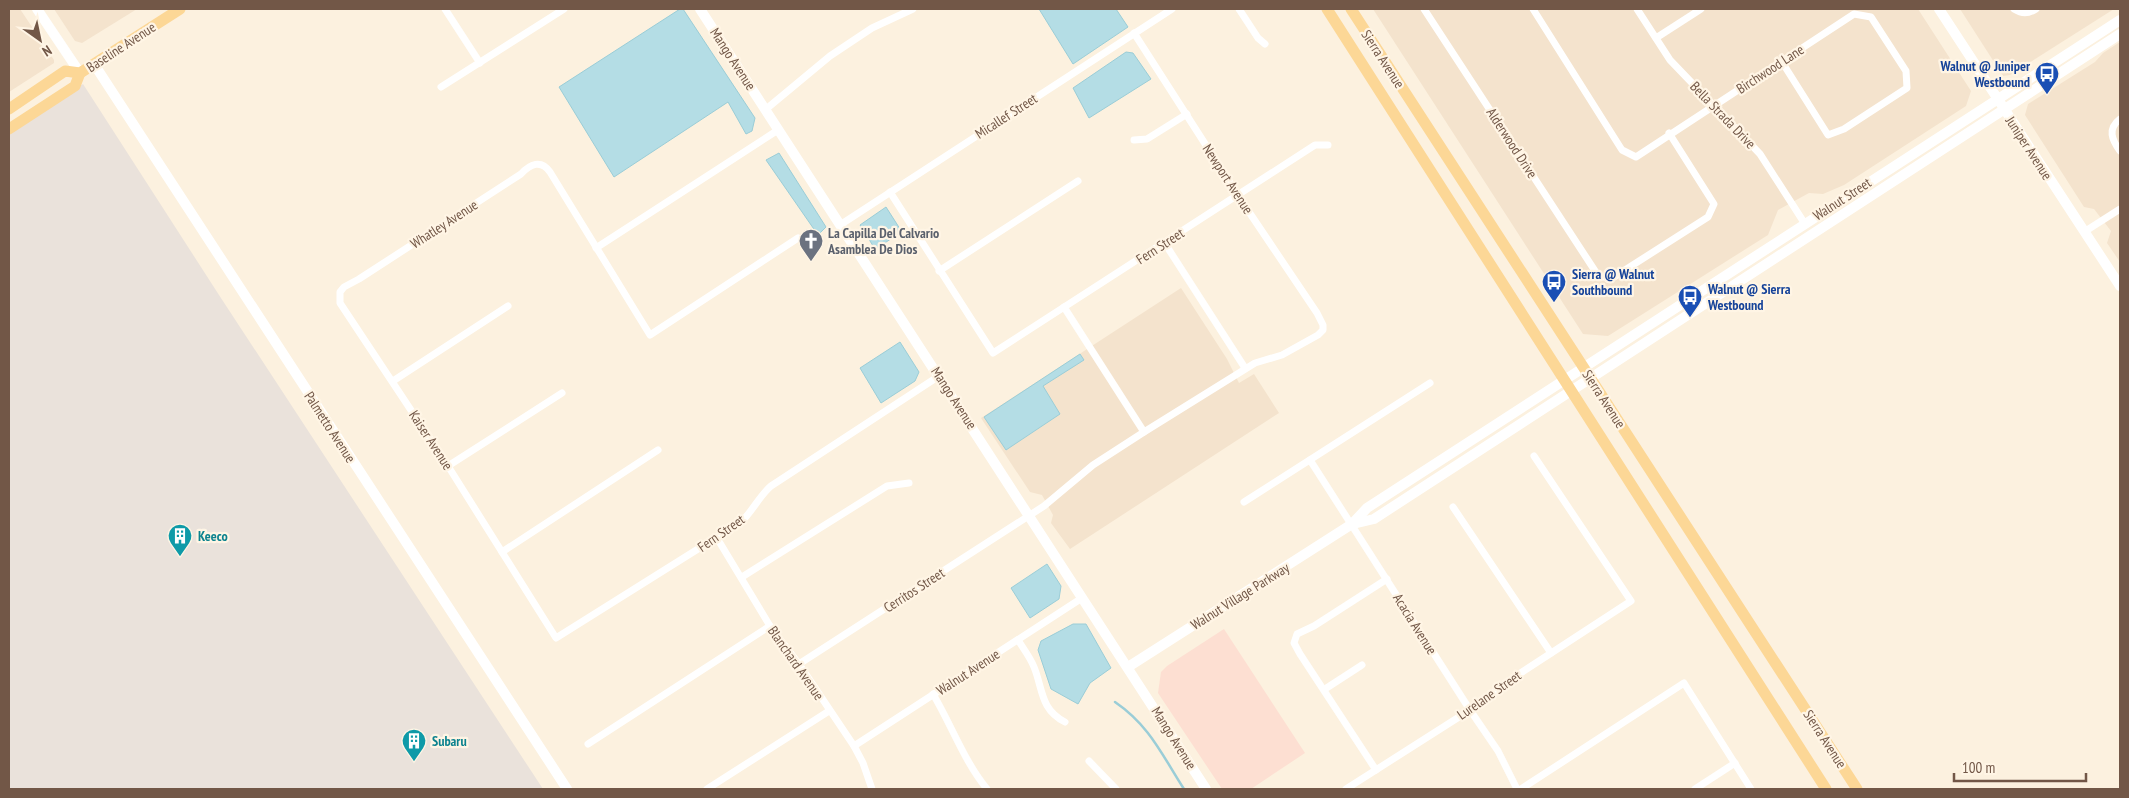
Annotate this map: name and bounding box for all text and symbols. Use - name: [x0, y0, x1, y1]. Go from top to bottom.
- north arrow: [15, 15, 65, 65]
- street label: Baseline Avenue: [83, 18, 159, 76]
- street label: Mango Avenue: [706, 24, 760, 94]
- street label: Sierra Avenue: [1357, 26, 1409, 92]
- street label: Birchwood Lane: [1733, 40, 1807, 98]
- text: N: [39, 41, 55, 61]
- place label: Walnut @ Juniper Westbound: [1940, 57, 2031, 91]
- bus stop icon: Walnut @ Juniper Westbound: [2034, 61, 2060, 95]
- street label: Bella Strada Drive: [1686, 78, 1760, 153]
- street label: Micallef Street: [972, 89, 1041, 143]
- street label: Alderwood Drive: [1483, 104, 1542, 182]
- street label: Juniper Avenue: [2001, 112, 2056, 183]
- street label: Newport Avenue: [1199, 141, 1257, 217]
- street label: Walnut Street: [1809, 173, 1875, 224]
- street label: Whatley Avenue: [407, 195, 481, 252]
- place label: La Capilla Del Calvario Asamblea De Dios: [827, 224, 939, 258]
- street label: Fern Street: [1133, 224, 1187, 268]
- church icon: La Capilla Del Calvario Asamblea De Dios: [798, 228, 824, 262]
- place label: Sierra @ Walnut Southbound: [1572, 265, 1654, 299]
- bus stop icon: Sierra @ Walnut Southbound: [1541, 269, 1567, 303]
- place label: Walnut @ Sierra Westbound: [1707, 280, 1791, 314]
- bus stop icon: Walnut @ Sierra Westbound: [1677, 284, 1703, 318]
- street label: Mango Avenue: [927, 363, 981, 433]
- street label: Sierra Avenue: [1578, 366, 1630, 432]
- street label: Palmetto Avenue: [300, 388, 360, 466]
- street label: Kaiser Avenue: [405, 407, 457, 473]
- street label: Fern Street: [694, 510, 748, 556]
- building icon: Keeco: [167, 523, 193, 557]
- place label: Keeco: [198, 527, 228, 545]
- street label: Walnut Village Parkway: [1187, 558, 1293, 634]
- street label: Cerritos Street: [880, 564, 948, 616]
- street label: Acacia Avenue: [1389, 590, 1441, 658]
- street label: Blanchard Avenue: [764, 623, 828, 704]
- street label: Walnut Avenue: [933, 645, 1003, 699]
- street label: Lurelane Street: [1454, 666, 1525, 724]
- street label: Mango Avenue: [1148, 703, 1200, 773]
- street label: Sierra Avenue: [1799, 706, 1851, 772]
- building icon: Subaru: [401, 728, 427, 762]
- place label: Subaru: [432, 732, 467, 750]
- scale bar: [1954, 750, 2086, 782]
- text: 100 m: [1962, 758, 1995, 777]

